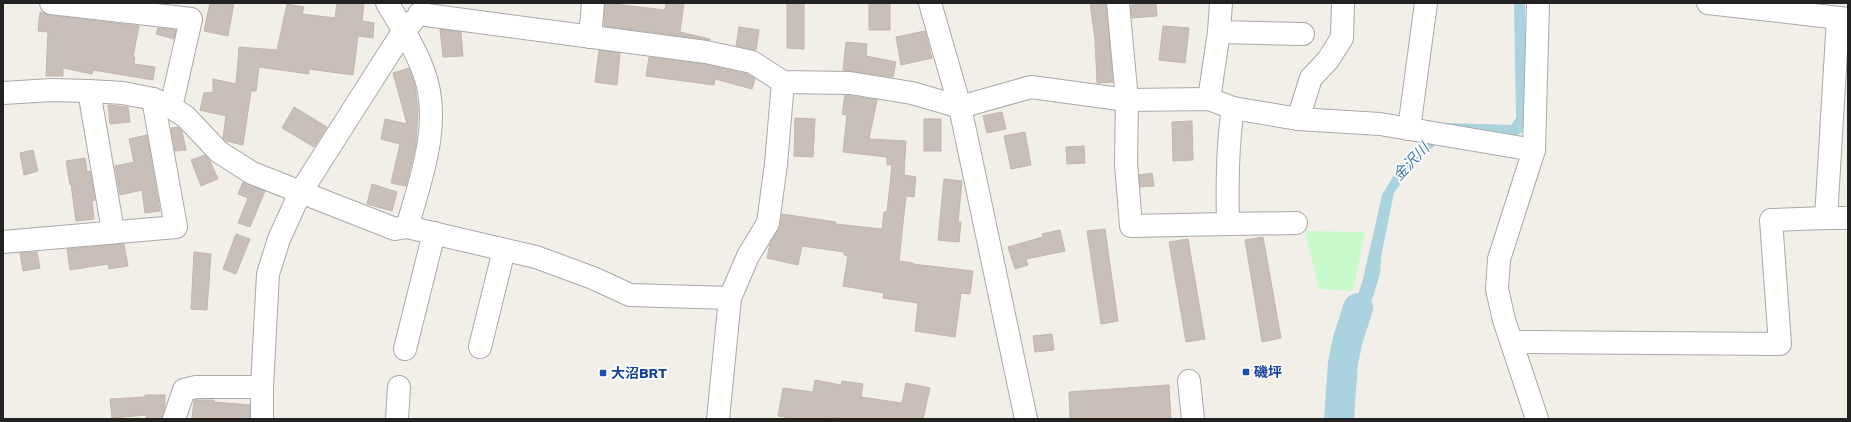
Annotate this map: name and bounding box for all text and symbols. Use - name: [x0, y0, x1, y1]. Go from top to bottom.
- water label: 金沢川: [1389, 138, 1434, 185]
- place label: 磯坪: [1253, 364, 1282, 380]
- place label: 大沼BRT: [611, 365, 667, 381]
- marker: 磯坪: [1241, 367, 1251, 377]
- marker: 大沼BRT: [598, 368, 608, 378]

